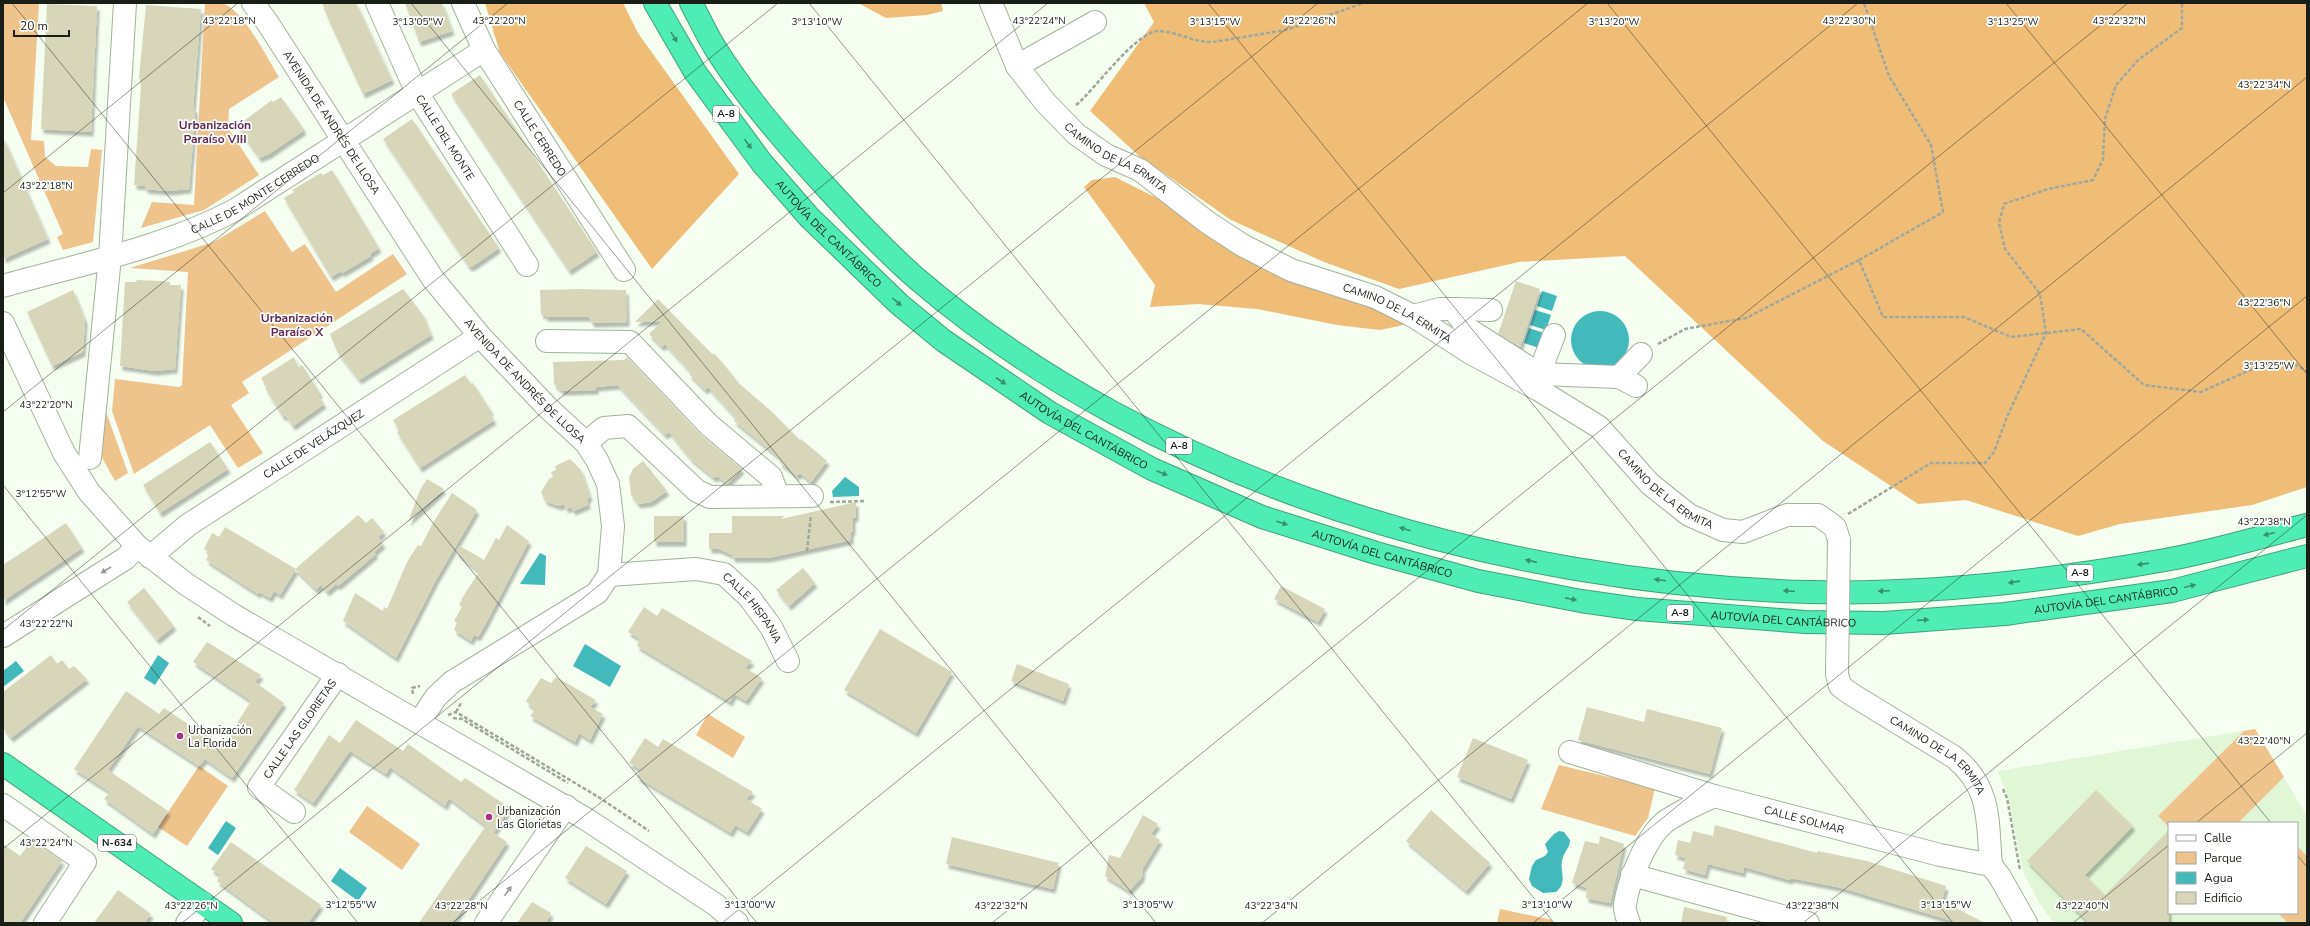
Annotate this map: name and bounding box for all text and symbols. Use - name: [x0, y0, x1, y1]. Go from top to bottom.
- scale bar: [14, 12, 69, 38]
- text: 43°22'18"N: [202, 14, 256, 28]
- text: 43°22'20"N: [472, 14, 526, 28]
- text: 43°22'24"N: [1012, 14, 1066, 28]
- text: 43°22'26"N: [1282, 14, 1336, 28]
- text: 43°22'30"N: [1822, 14, 1876, 28]
- text: 43°22'32"N: [2092, 14, 2146, 28]
- text: 3°13'05"W: [393, 15, 443, 29]
- text: 3°13'10"W: [792, 15, 842, 29]
- text: 3°13'15"W: [1190, 15, 1240, 29]
- text: 3°13'20"W: [1589, 15, 1639, 29]
- text: 3°13'25"W: [1988, 15, 2038, 29]
- text: 20 m: [20, 18, 48, 34]
- one-way arrow: [670, 32, 678, 42]
- street label: AVENIDA DE ANDRÉS DE LLOSA: [280, 47, 384, 197]
- text: 43°22'34"N: [2237, 78, 2291, 92]
- street label: CALLE DEL MONTE: [412, 92, 478, 183]
- street label: CALLE CERREDO: [510, 97, 570, 179]
- road number: A-8: [713, 106, 739, 122]
- district label: Urbanización Paraíso VIII: [179, 117, 251, 147]
- street label: CAMINO DE LA ERMITA: [1061, 119, 1171, 196]
- one-way arrow: [744, 138, 752, 149]
- street label: CALLE DE MONTE CERREDO: [188, 150, 322, 237]
- street label: AUTOVÍA DEL CANTÁBRICO: [772, 177, 885, 291]
- text: 43°22'18"N: [19, 179, 73, 193]
- street label: CAMINO DE LA ERMITA: [1341, 280, 1455, 347]
- text: 43°22'36"N: [2237, 296, 2291, 310]
- one-way arrow: [892, 298, 902, 307]
- district label: Urbanización Paraíso X: [261, 310, 333, 340]
- street label: AVENIDA DE ANDRÉS DE LLOSA: [461, 315, 589, 447]
- text: 3°13'25"W: [2244, 359, 2294, 373]
- one-way arrow: [995, 377, 1006, 385]
- street label: AUTOVÍA DEL CANTÁBRICO: [1017, 387, 1151, 473]
- text: 43°22'20"N: [19, 398, 73, 412]
- street label: CALLE DE VELÁZQUEZ: [260, 405, 367, 482]
- road number: A-8: [1166, 438, 1192, 454]
- street label: CAMINO DE LA ERMITA: [1614, 445, 1716, 532]
- one-way arrow: [1156, 471, 1168, 477]
- text: 3°12'55"W: [16, 487, 66, 501]
- text: 43°22'38"N: [2237, 515, 2291, 529]
- one-way arrow: [1276, 520, 1288, 526]
- street label: AUTOVÍA DEL CANTÁBRICO: [1310, 526, 1454, 581]
- one-way arrow: [1399, 526, 1411, 532]
- one-way arrow: [2263, 532, 2275, 538]
- one-way arrow: [1525, 557, 1538, 563]
- one-way arrow: [2137, 561, 2149, 567]
- road number: A-8: [2067, 565, 2093, 581]
- one-way arrow: [100, 567, 112, 574]
- street label: CALLE HISPANIA: [719, 569, 785, 646]
- one-way arrow: [1654, 577, 1666, 583]
- one-way arrow: [2008, 579, 2020, 585]
- street label: AUTOVÍA DEL CANTÁBRICO: [2033, 582, 2180, 617]
- one-way arrow: [2184, 583, 2197, 589]
- one-way arrow: [1783, 587, 1795, 594]
- one-way arrow: [1878, 587, 1890, 594]
- one-way arrow: [1565, 597, 1577, 603]
- road number: A-8: [1667, 605, 1693, 621]
- street label: AUTOVÍA DEL CANTÁBRICO: [1710, 607, 1856, 630]
- one-way arrow: [1917, 616, 1929, 623]
- text: 43°22'22"N: [19, 617, 73, 631]
- street label: CALLE LAS GLORIETAS: [260, 676, 340, 782]
- street label: CAMINO DE LA ERMITA: [1887, 712, 1989, 797]
- place label: Urbanización La Florida: [188, 723, 252, 751]
- marker: Urbanización La Florida: [175, 731, 185, 741]
- text: 43°22'40"N: [2237, 734, 2291, 748]
- street label: CALLE SOLMAR: [1762, 802, 1847, 837]
- place label: Urbanización Las Glorietas: [497, 804, 562, 832]
- marker: Urbanización Las Glorietas: [484, 812, 494, 822]
- legend: [2168, 822, 2298, 914]
- text: Calle: [2204, 830, 2232, 846]
- road number: N-634: [98, 835, 136, 851]
- text: 43°22'24"N: [19, 836, 73, 850]
- text: Parque: [2204, 850, 2242, 866]
- text: Agua: [2204, 870, 2233, 886]
- one-way arrow: [504, 886, 512, 896]
- text: Edificio: [2204, 890, 2243, 906]
- text: 3°12'55"W: [326, 898, 376, 912]
- text: 3°13'00"W: [725, 898, 775, 912]
- text: 3°13'05"W: [1123, 898, 1173, 912]
- text: 3°13'10"W: [1522, 898, 1572, 912]
- text: 3°13'15"W: [1921, 898, 1971, 912]
- text: 43°22'26"N: [164, 899, 218, 913]
- text: 43°22'28"N: [434, 899, 488, 913]
- text: 43°22'32"N: [974, 899, 1028, 913]
- text: 43°22'34"N: [1244, 899, 1298, 913]
- text: 43°22'38"N: [1785, 899, 1839, 913]
- text: 43°22'40"N: [2055, 899, 2109, 913]

